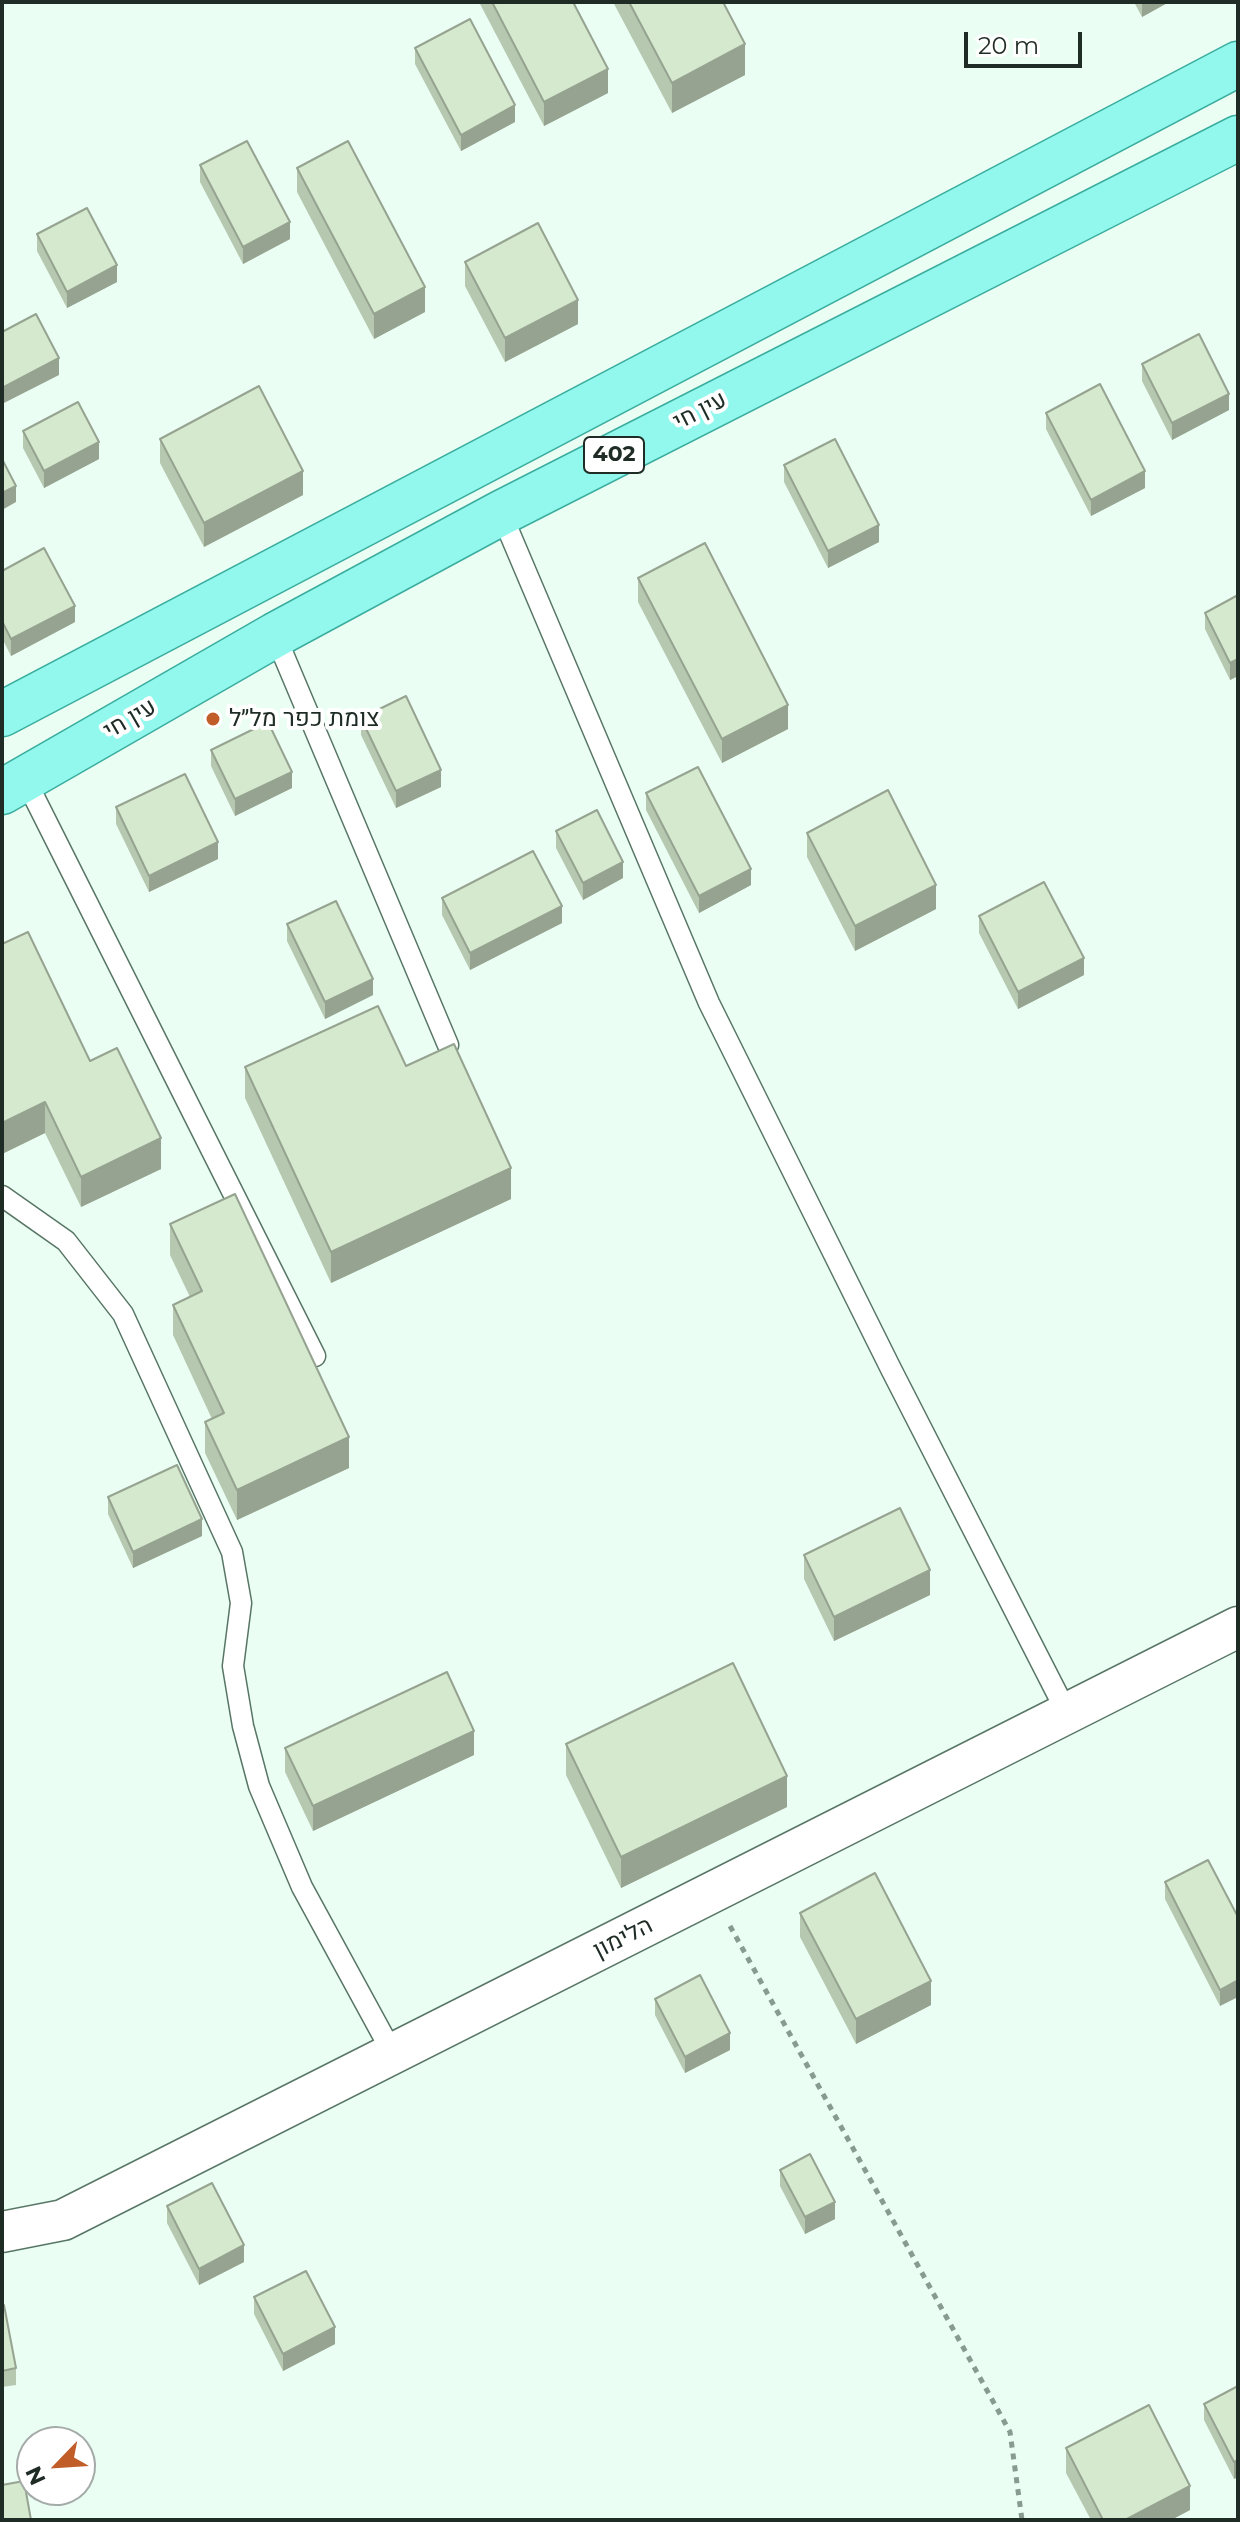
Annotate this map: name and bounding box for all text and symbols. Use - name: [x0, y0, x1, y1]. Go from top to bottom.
- scale bar: [968, 16, 1086, 66]
- text: 20 m: [978, 31, 1039, 60]
- street label: עין חי: [668, 385, 732, 437]
- road number: 402: [584, 437, 644, 473]
- street label: עין חי: [98, 692, 162, 746]
- place label: צומת כפר מל״ל: [229, 705, 379, 733]
- marker: צומת כפר מל״ל: [204, 710, 222, 728]
- street label: הלימון: [588, 1911, 658, 1965]
- north arrow: [16, 2426, 96, 2506]
- text: N: [20, 2462, 52, 2489]

